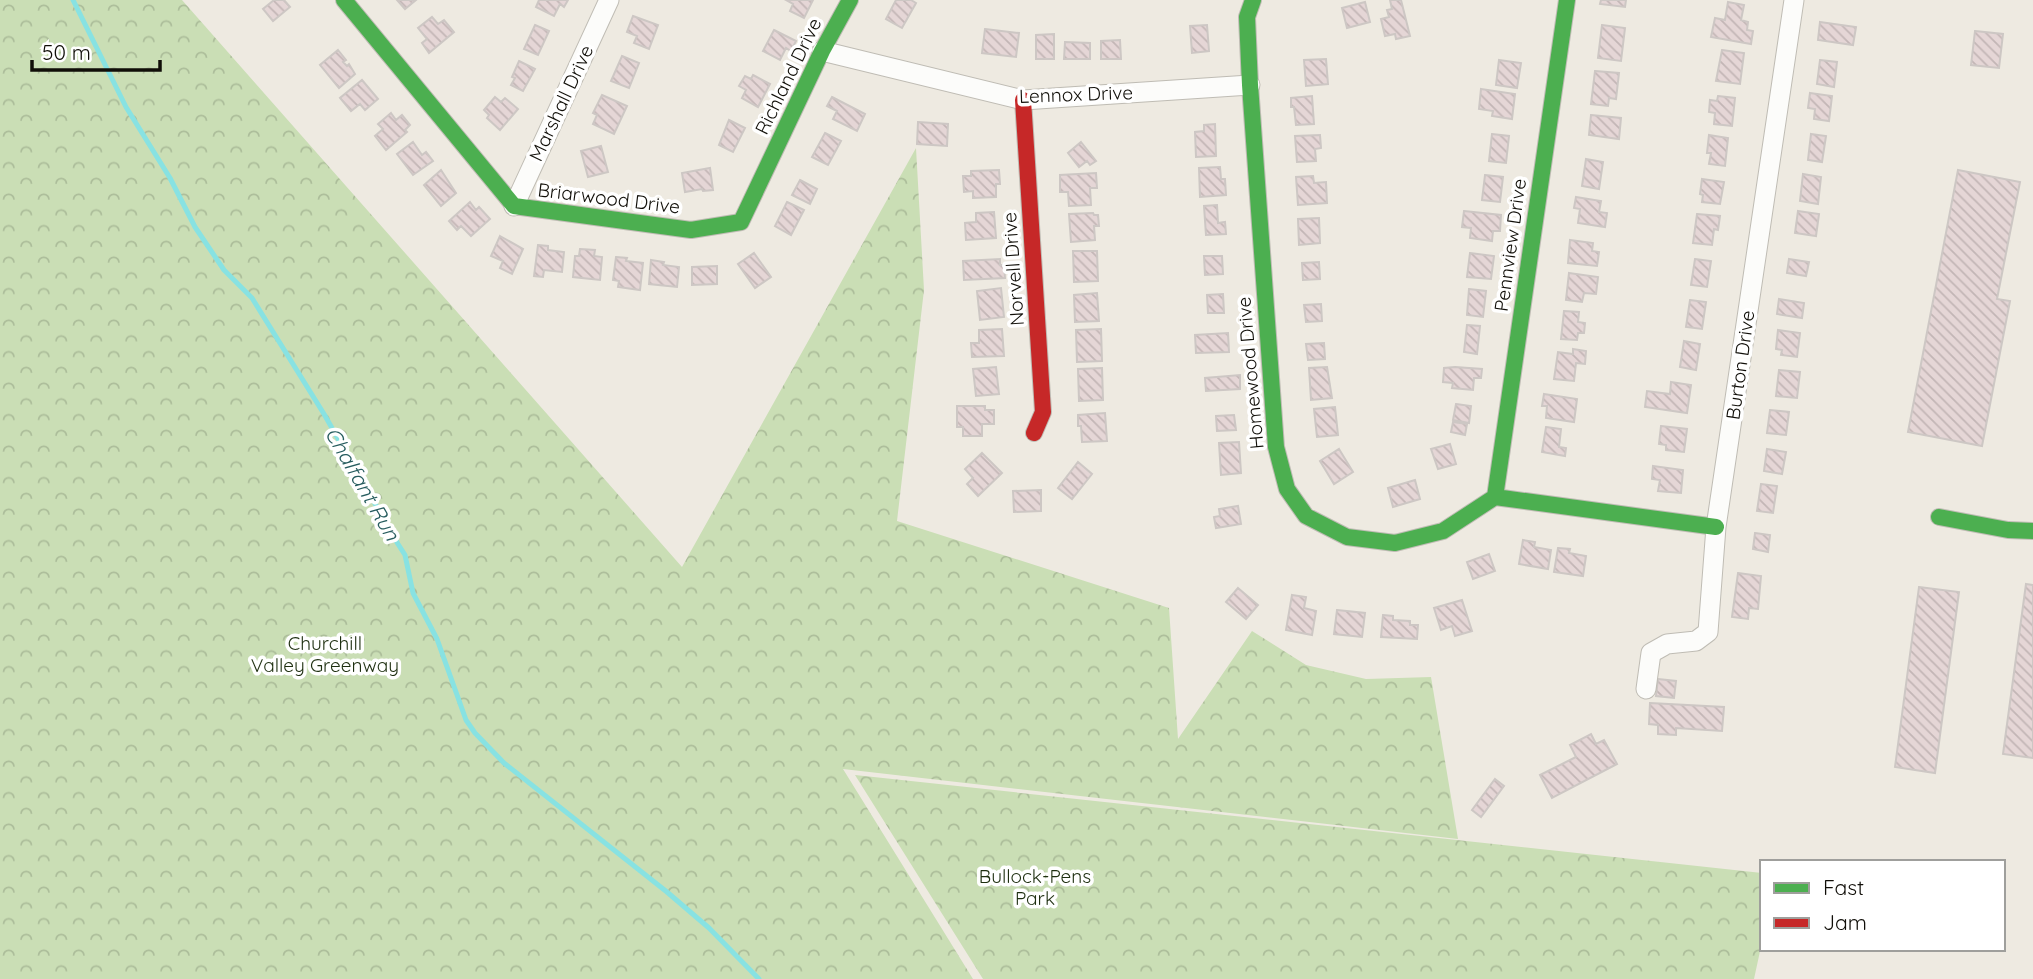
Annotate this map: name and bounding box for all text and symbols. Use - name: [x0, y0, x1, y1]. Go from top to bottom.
- street label: Richland Drive: [749, 14, 827, 138]
- scale bar: [32, 28, 159, 72]
- text: 50 m: [42, 39, 91, 65]
- street label: Marshall Drive: [524, 41, 598, 165]
- street label: Lennox Drive: [1019, 80, 1133, 108]
- street label: Briarwood Drive: [536, 177, 682, 219]
- street label: Pennview Drive: [1489, 177, 1531, 313]
- street label: Norvell Drive: [997, 211, 1029, 327]
- street label: Homewood Drive: [1231, 296, 1269, 450]
- street label: Burton Drive: [1720, 309, 1760, 421]
- water label: Chalfant Run: [320, 422, 406, 545]
- park label: Churchill Valley Greenway: [251, 631, 399, 677]
- legend: [1760, 860, 2005, 951]
- park label: Bullock-Pens Park: [979, 864, 1091, 910]
- text: Fast: [1823, 874, 1864, 900]
- text: Jam: [1823, 909, 1867, 935]

